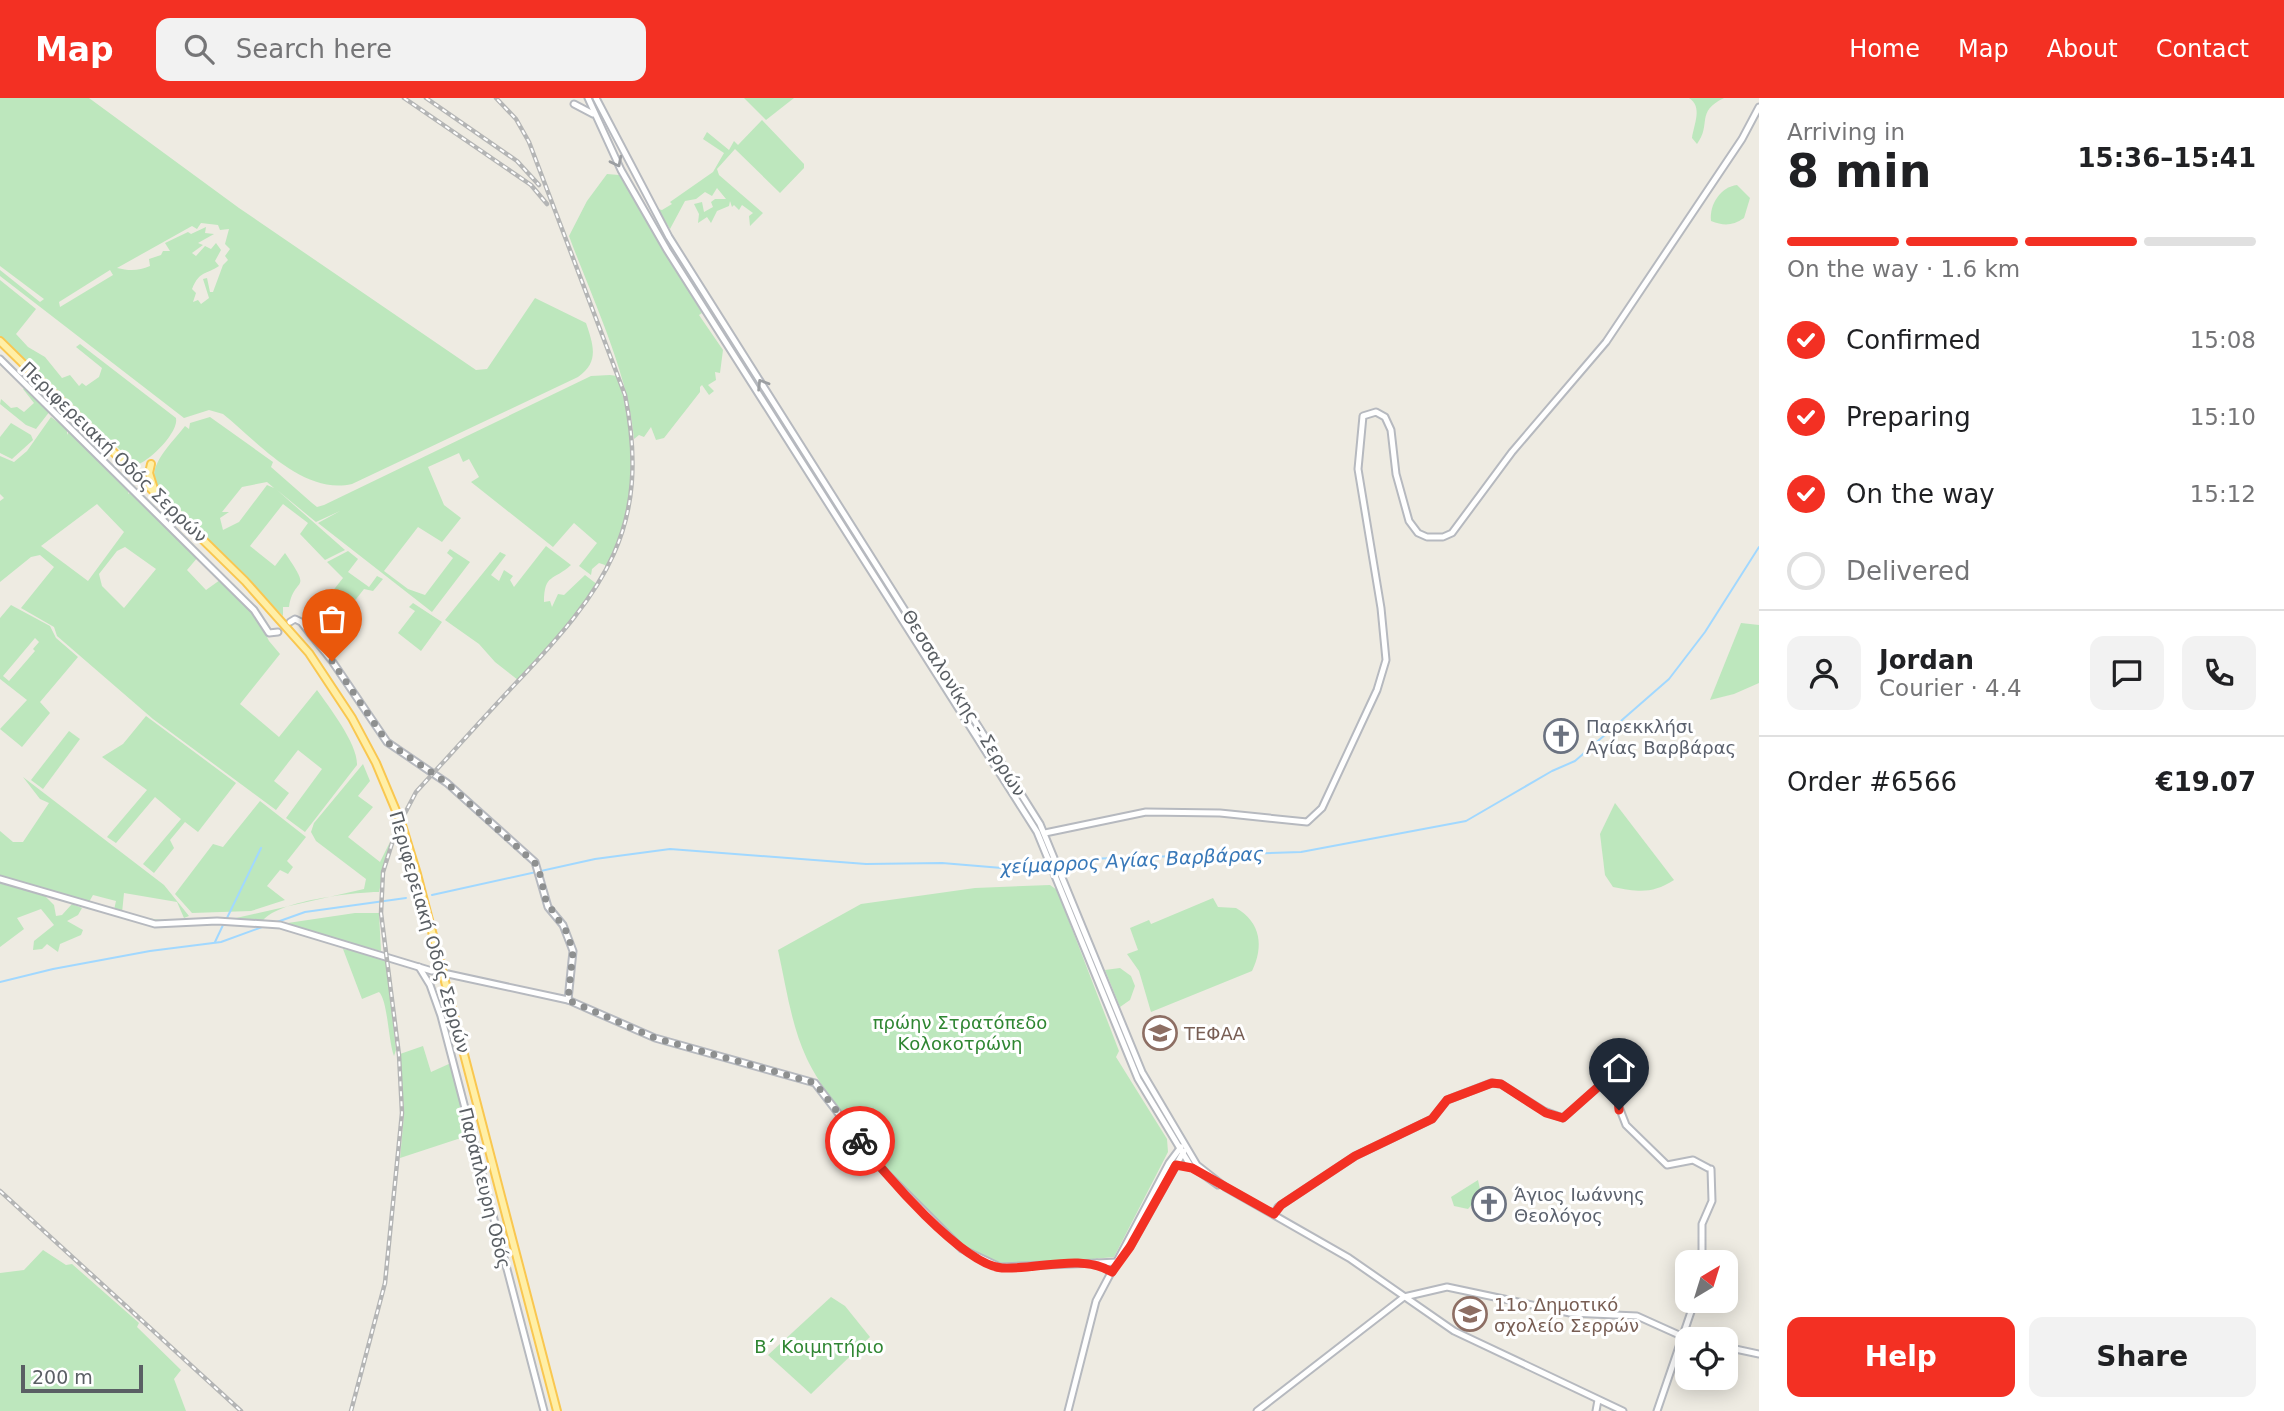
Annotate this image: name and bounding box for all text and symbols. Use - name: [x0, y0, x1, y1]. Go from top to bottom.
- search box: [156, 18, 646, 81]
- text: Map: [35, 30, 114, 69]
- icon: search: [180, 30, 218, 68]
- text: Search here: [236, 34, 392, 64]
- text: Home: [1849, 35, 1920, 63]
- text: Map: [1958, 35, 2009, 63]
- text: About: [2047, 35, 2118, 63]
- text: Contact: [2156, 35, 2249, 63]
- text: Arriving in: [1787, 119, 1905, 145]
- text: 15:36–15:41: [2077, 143, 2256, 173]
- text: 8 min: [1787, 144, 1931, 198]
- one-way arrow: [609, 155, 623, 167]
- text: On the way · 1.6 km: [1787, 256, 2020, 282]
- icon: check: [1787, 321, 1825, 359]
- text: Confirmed: [1846, 325, 1981, 355]
- text: 15:08: [2190, 327, 2256, 353]
- street label: Περιφερειακή Οδός Σερρών: [17, 357, 211, 547]
- one-way arrow: [758, 379, 771, 392]
- icon: check: [1787, 398, 1825, 436]
- text: Preparing: [1846, 402, 1971, 432]
- text: 15:10: [2190, 404, 2256, 430]
- icon: check: [1787, 475, 1825, 513]
- text: On the way: [1846, 479, 1995, 509]
- text: 15:12: [2190, 481, 2256, 507]
- text: Delivered: [1846, 556, 1970, 586]
- pin: [302, 589, 362, 661]
- icon: bag: [313, 600, 351, 638]
- street label: Θεσσαλονίκης - Σερρών: [898, 606, 1030, 800]
- button: person: [1787, 636, 1861, 710]
- button: chat: [2090, 636, 2164, 710]
- button: phone: [2182, 636, 2256, 710]
- text: Jordan: [1879, 645, 1974, 675]
- text: Courier · 4.4: [1879, 675, 2022, 701]
- place label: Παρεκκλήσι Αγίας Βαρβάρας: [1586, 716, 1736, 758]
- church icon: Παρεκκλήσι Αγίας Βαρβάρας: [1542, 717, 1580, 755]
- text: Order #6566: [1787, 767, 1957, 797]
- text: €19.07: [2156, 767, 2256, 797]
- street label: Περιφερειακή Οδός Σερρών: [385, 809, 475, 1055]
- water label: χείμαρρος Αγίας Βαρβάρας: [999, 842, 1264, 878]
- park label: πρώην Στρατόπεδο Κολοκοτρώνη: [873, 1012, 1047, 1054]
- school or university icon: ΤΕΦΑΑ: [1141, 1014, 1179, 1052]
- place label: ΤΕΦΑΑ: [1183, 1023, 1246, 1044]
- pin: [1589, 1038, 1649, 1110]
- icon: home: [1600, 1049, 1638, 1087]
- street label: Παράπλευρη Οδός: [455, 1105, 515, 1271]
- courier: [825, 1106, 895, 1176]
- icon: bike: [841, 1122, 879, 1160]
- place label: Άγιος Ιωάννης Θεολόγος: [1514, 1184, 1645, 1226]
- church icon: Άγιος Ιωάννης Θεολόγος: [1470, 1185, 1508, 1223]
- north arrow: [1675, 1250, 1738, 1312]
- map controls: [1675, 1250, 1738, 1390]
- place label: 11ο Δημοτικό σχολείο Σερρών: [1494, 1294, 1639, 1336]
- school or university icon: 11ο Δημοτικό σχολείο Σερρών: [1451, 1295, 1489, 1333]
- button: Help: [1787, 1317, 2015, 1397]
- button: Share: [2029, 1317, 2256, 1397]
- button: locate: [1675, 1327, 1738, 1390]
- park label: Β΄ Κοιμητήριο: [754, 1336, 884, 1357]
- scale bar: [21, 1362, 144, 1394]
- text: 200 m: [32, 1366, 93, 1388]

